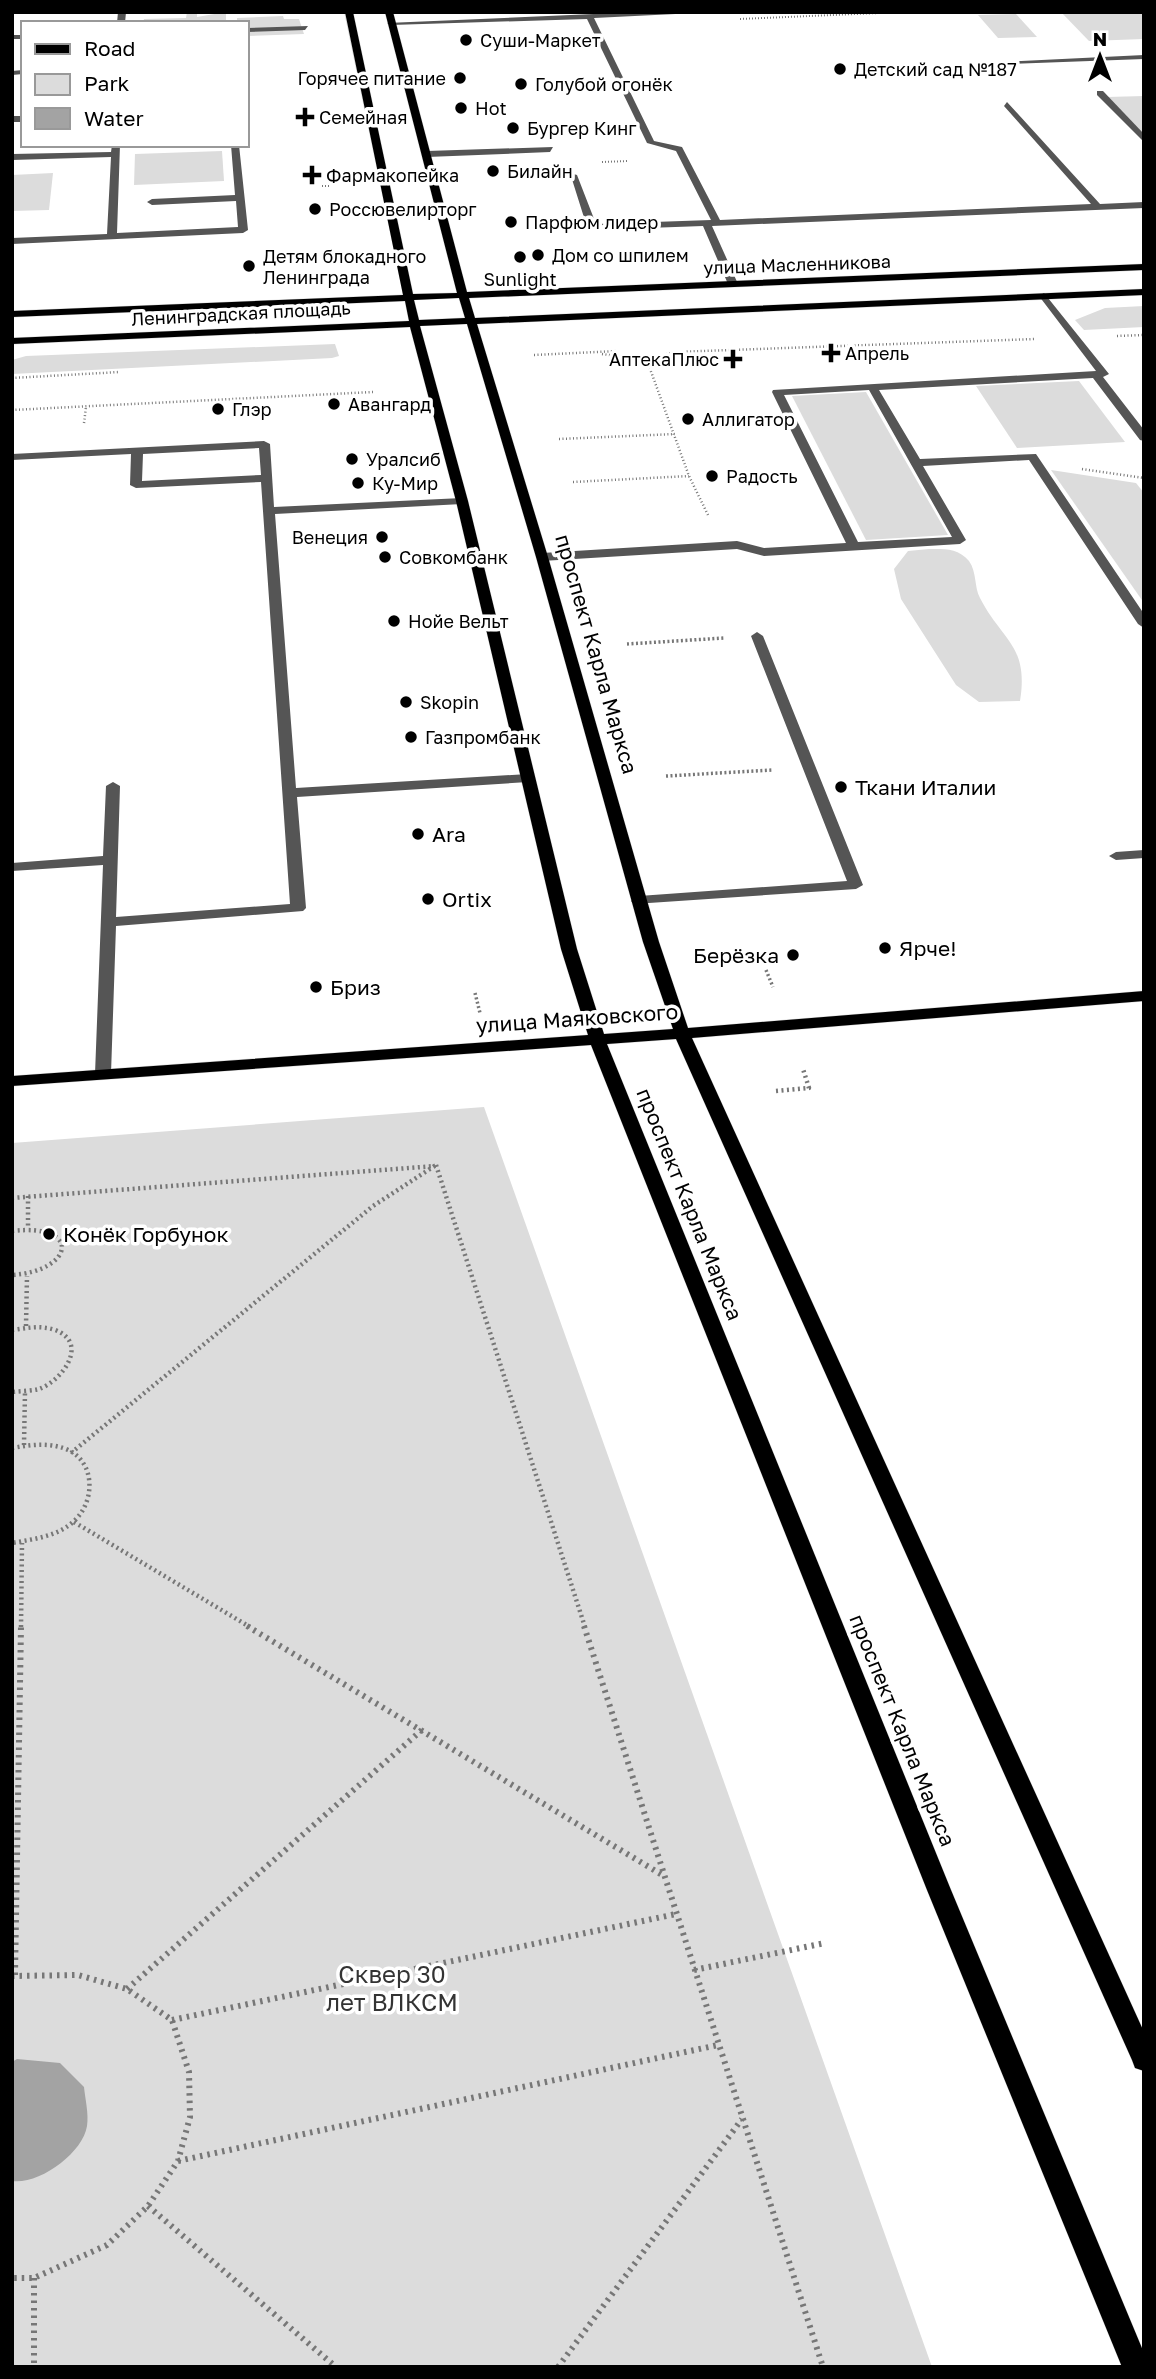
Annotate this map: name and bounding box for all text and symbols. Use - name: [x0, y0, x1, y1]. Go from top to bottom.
- legend: [21, 21, 248, 147]
- north arrow: [1065, 21, 1135, 91]
- text: N: [1093, 27, 1107, 50]
- place label: Суши-Маркет: [480, 29, 601, 51]
- marker: Суши-Маркет: [458, 32, 474, 48]
- text: Road: [84, 35, 135, 61]
- place label: Детский сад №187: [854, 58, 1017, 80]
- marker: Детский сад №187: [832, 61, 848, 77]
- place label: Горячее питание: [298, 67, 446, 89]
- text: Park: [84, 70, 130, 96]
- marker: Горячее питание: [452, 70, 468, 86]
- place label: Голубой огонёк: [535, 73, 673, 95]
- marker: Голубой огонёк: [513, 76, 529, 92]
- place label: Hot: [475, 97, 507, 119]
- marker: Hot: [453, 100, 469, 116]
- text: Water: [84, 105, 144, 131]
- place label: Семейная: [319, 106, 407, 128]
- marker: Семейная: [297, 109, 313, 125]
- place label: Бургер Кинг: [527, 117, 637, 139]
- marker: Бургер Кинг: [505, 120, 521, 136]
- place label: Билайн: [507, 160, 573, 182]
- marker: Билайн: [485, 163, 501, 179]
- place label: Фармакопейка: [326, 164, 459, 186]
- marker: Фармакопейка: [304, 167, 320, 183]
- place label: Россювелирторг: [329, 198, 477, 220]
- marker: Россювелирторг: [307, 201, 323, 217]
- place label: Парфюм лидер: [525, 211, 658, 233]
- marker: Парфюм лидер: [503, 214, 519, 230]
- place label: Дом со шпилем: [552, 244, 689, 266]
- place label: Детям блокадного Ленинграда: [263, 245, 426, 288]
- marker: Дом со шпилем: [530, 247, 546, 263]
- marker: Sunlight: [512, 249, 528, 265]
- street label: улица Масленникова: [703, 250, 891, 278]
- marker: Детям блокадного Ленинграда: [241, 258, 257, 274]
- place label: Sunlight: [483, 268, 557, 290]
- street label: Ленинградская площадь: [131, 296, 351, 330]
- place label: Апрель: [845, 342, 909, 364]
- marker: Апрель: [823, 345, 839, 361]
- place label: АптекаПлюс: [609, 348, 719, 370]
- marker: АптекаПлюс: [725, 351, 741, 367]
- place label: Авангард: [348, 393, 431, 415]
- marker: Авангард: [326, 396, 342, 412]
- place label: Глэр: [232, 398, 272, 420]
- marker: Глэр: [210, 401, 226, 417]
- place label: Аллигатор: [702, 408, 795, 430]
- marker: Аллигатор: [680, 411, 696, 427]
- place label: Уралсиб: [366, 448, 441, 470]
- marker: Уралсиб: [344, 451, 360, 467]
- place label: Радость: [726, 465, 798, 487]
- marker: Радость: [704, 468, 720, 484]
- place label: Ку-Мир: [372, 472, 438, 494]
- marker: Ку-Мир: [350, 475, 366, 491]
- place label: Венеция: [292, 526, 368, 548]
- marker: Венеция: [374, 529, 390, 545]
- street label: проспект Карла Маркса: [550, 531, 644, 777]
- place label: Совкомбанк: [399, 546, 508, 568]
- marker: Совкомбанк: [377, 549, 393, 565]
- place label: Нойе Вельт: [408, 610, 509, 632]
- marker: Нойе Вельт: [386, 613, 402, 629]
- place label: Skopin: [420, 691, 479, 713]
- marker: Skopin: [398, 694, 414, 710]
- place label: Газпромбанк: [425, 726, 541, 748]
- marker: Газпромбанк: [403, 729, 419, 745]
- place label: Ткани Италии: [855, 774, 996, 800]
- marker: Ткани Италии: [833, 779, 849, 795]
- place label: Ara: [432, 821, 466, 847]
- marker: Ara: [410, 826, 426, 842]
- place label: Ortix: [442, 886, 492, 912]
- marker: Ortix: [420, 891, 436, 907]
- place label: Ярче!: [899, 935, 956, 961]
- marker: Ярче!: [877, 940, 893, 956]
- place label: Берёзка: [693, 942, 779, 968]
- marker: Берёзка: [785, 947, 801, 963]
- place label: Бриз: [330, 974, 381, 1000]
- marker: Бриз: [308, 979, 324, 995]
- street label: улица Маяковского: [475, 998, 679, 1038]
- street label: проспект Карла Маркса: [631, 1084, 749, 1324]
- place label: Конёк Горбунок: [63, 1221, 228, 1247]
- marker: Конёк Горбунок: [41, 1226, 57, 1242]
- street label: проспект Карла Маркса: [844, 1610, 962, 1850]
- park label: Сквер 30 лет ВЛКСМ: [326, 1959, 458, 2016]

